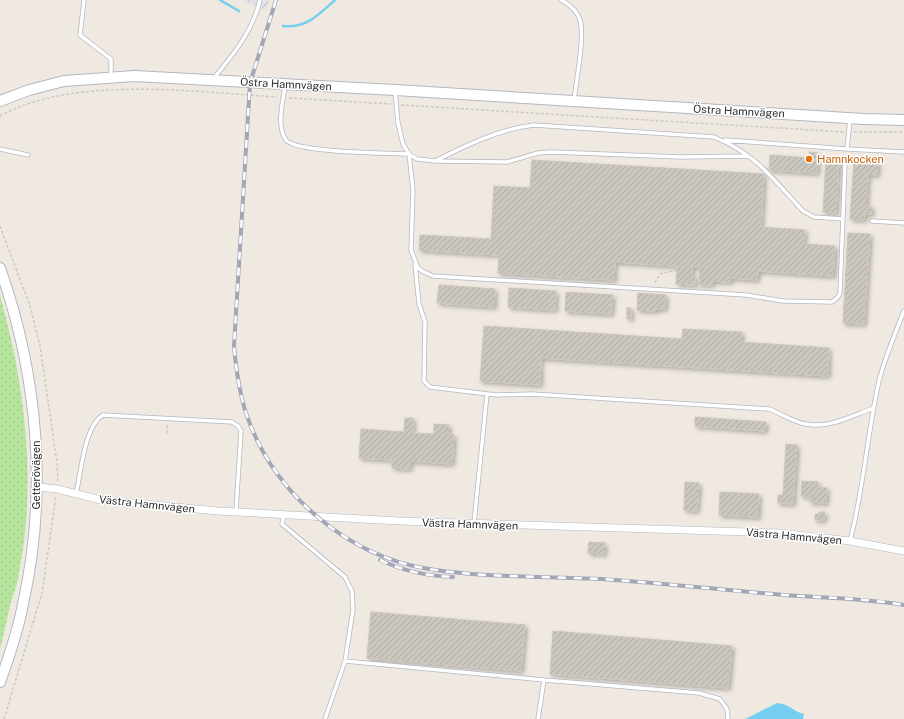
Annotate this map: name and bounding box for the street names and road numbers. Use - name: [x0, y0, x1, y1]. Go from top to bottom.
- street label: Östra Hamnvägen: [240, 75, 332, 92]
- street label: Östra Hamnvägen: [693, 102, 785, 119]
- street label: Getterövägen: [30, 440, 42, 510]
- street label: Västra Hamnvägen: [98, 493, 196, 515]
- street label: Västra Hamnvägen: [422, 516, 518, 532]
- street label: Västra Hamnvägen: [745, 526, 843, 546]

